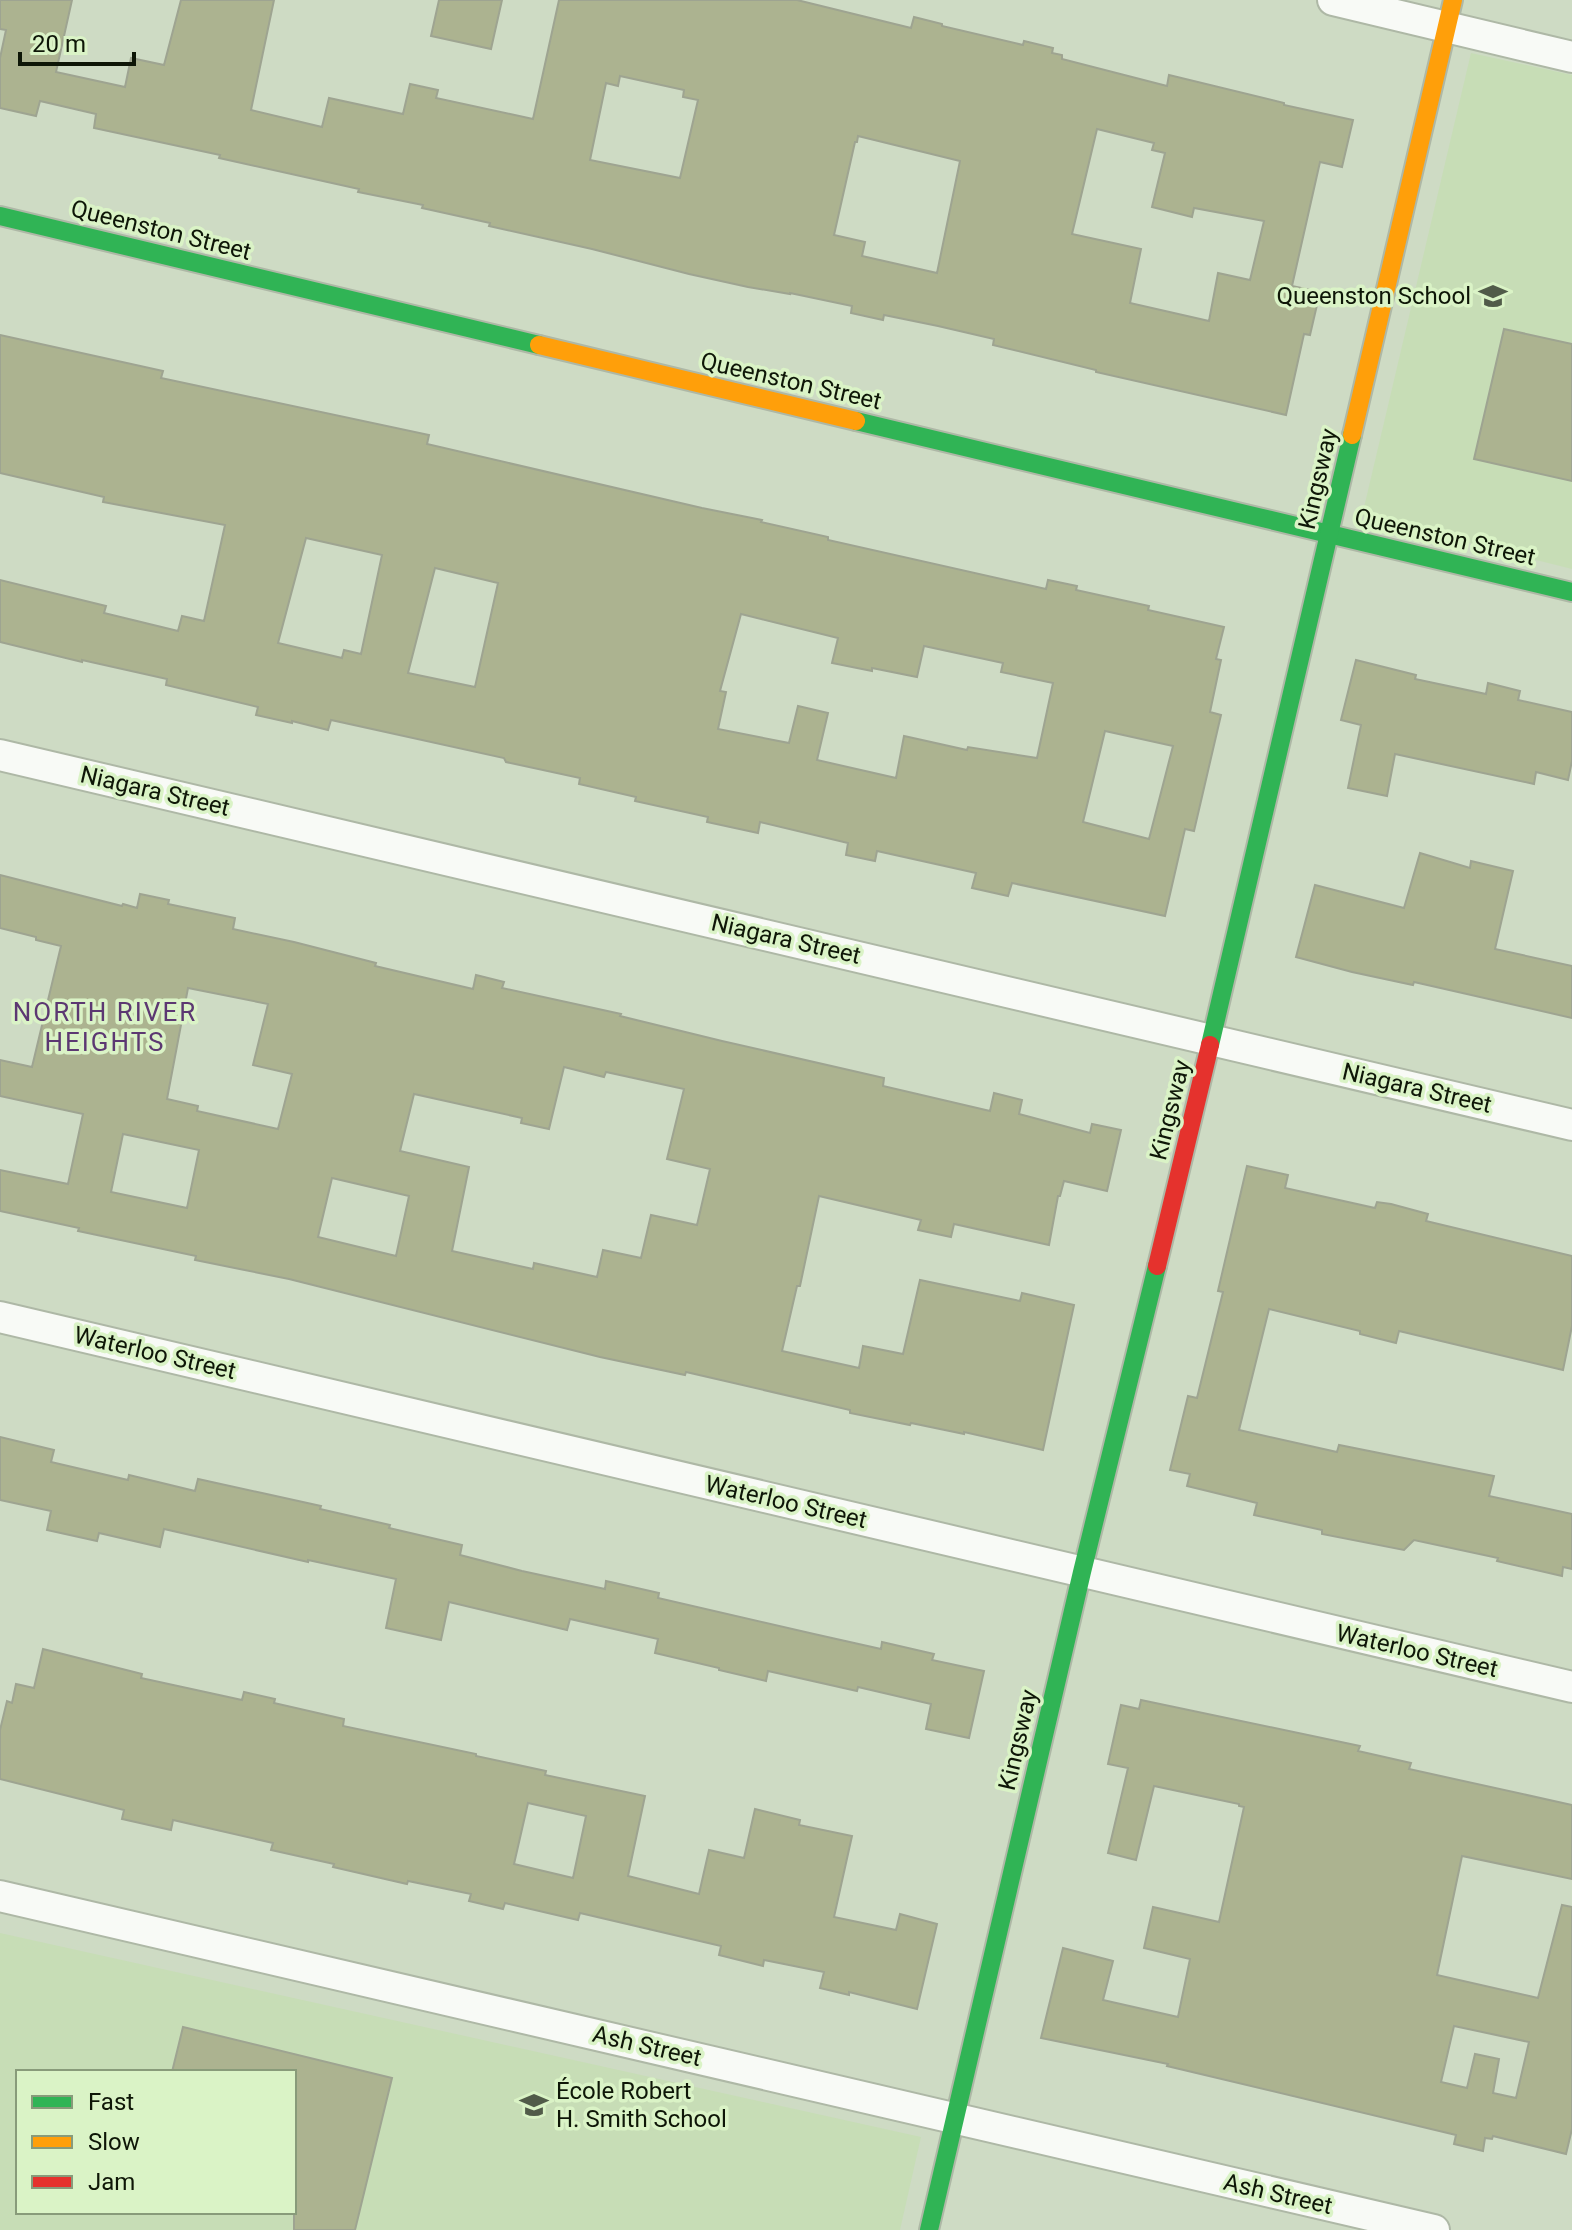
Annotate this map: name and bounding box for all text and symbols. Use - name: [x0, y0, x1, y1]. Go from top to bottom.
- scale bar: [20, 16, 134, 66]
- text: 20 m: [32, 30, 86, 58]
- street label: Queenston Street: [68, 194, 254, 266]
- school or university icon: Queenston School: [1478, 281, 1508, 311]
- place label: Queenston School: [1276, 282, 1471, 310]
- street label: Queenston Street: [698, 347, 884, 415]
- street label: Kingsway: [1293, 425, 1343, 532]
- street label: Queenston Street: [1352, 503, 1538, 571]
- street label: Niagara Street: [78, 760, 233, 822]
- street label: Niagara Street: [709, 908, 864, 970]
- district label: NORTH RIVER HEIGHTS: [13, 997, 197, 1057]
- street label: Kingsway: [1144, 1056, 1196, 1163]
- street label: Niagara Street: [1340, 1057, 1495, 1119]
- street label: Waterloo Street: [71, 1321, 239, 1385]
- street label: Waterloo Street: [702, 1470, 870, 1534]
- street label: Waterloo Street: [1333, 1619, 1501, 1683]
- street label: Kingsway: [993, 1686, 1043, 1793]
- street label: Ash Street: [590, 2020, 704, 2072]
- legend: [16, 2070, 296, 2214]
- place label: École Robert H. Smith School: [556, 2077, 727, 2133]
- text: Fast: [88, 2088, 134, 2116]
- school or university icon: École Robert H. Smith School: [519, 2090, 549, 2120]
- text: Slow: [88, 2128, 140, 2156]
- text: Jam: [88, 2168, 135, 2196]
- street label: Ash Street: [1221, 2168, 1335, 2220]

